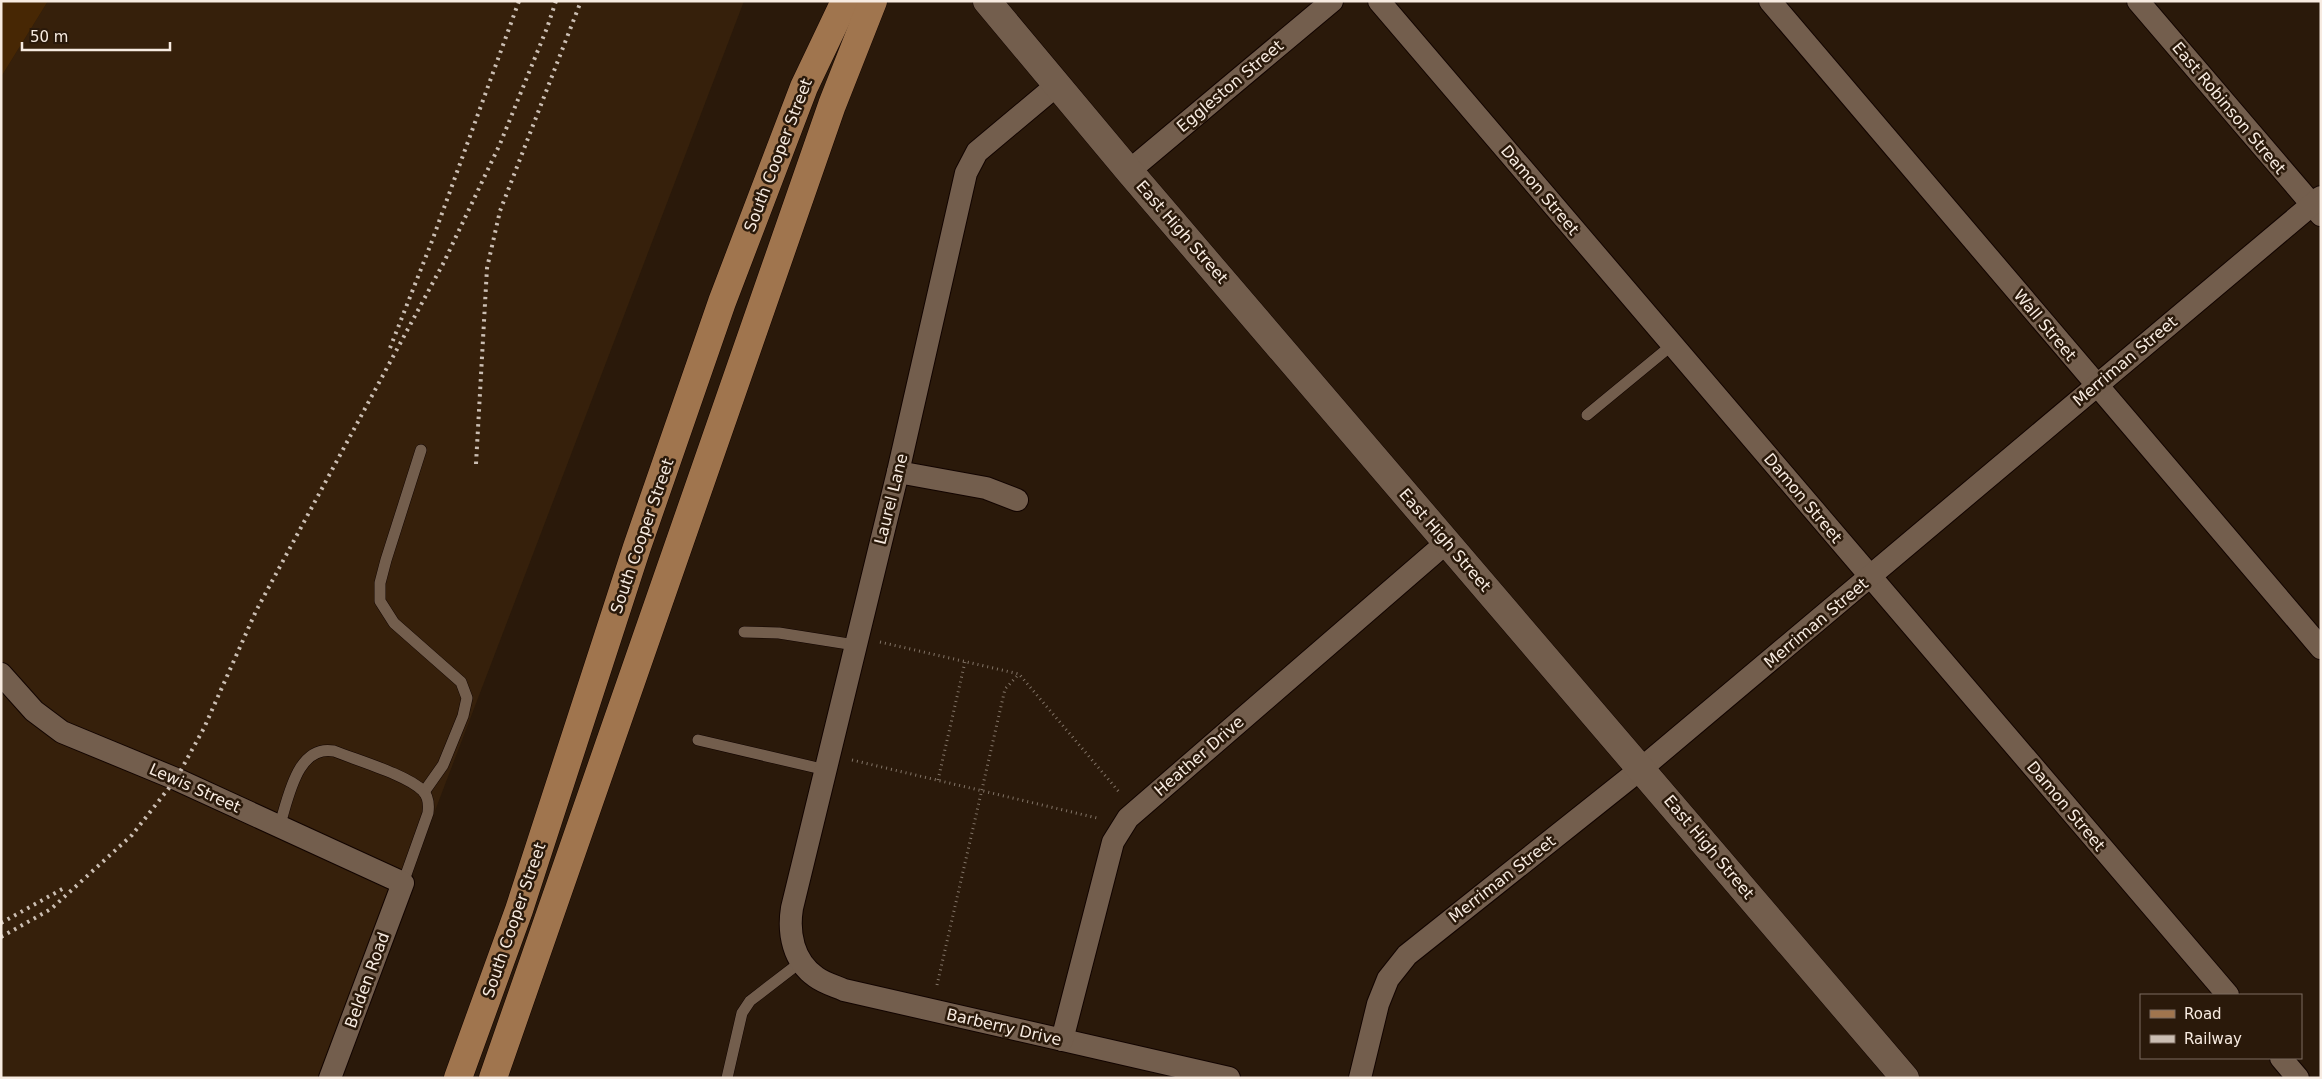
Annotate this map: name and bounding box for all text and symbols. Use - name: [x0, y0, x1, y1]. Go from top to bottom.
- scale bar: [22, 20, 170, 52]
- text: 50 m: [30, 28, 68, 46]
- street label: Eggleston Street: [1173, 36, 1287, 136]
- street label: East Robinson Street: [2168, 38, 2290, 178]
- street label: South Cooper Street: [740, 76, 816, 234]
- street label: Damon Street: [1497, 141, 1583, 239]
- street label: East High Street: [1132, 177, 1232, 287]
- street label: Wall Street: [2010, 285, 2080, 365]
- street label: Merriman Street: [2069, 312, 2181, 410]
- street label: Damon Street: [1760, 449, 1846, 547]
- street label: Laurel Lane: [871, 451, 911, 547]
- street label: South Cooper Street: [607, 456, 677, 616]
- street label: East High Street: [1395, 485, 1495, 595]
- street label: Merriman Street: [1760, 574, 1872, 672]
- street label: Heather Drive: [1150, 712, 1248, 800]
- street label: Damon Street: [2023, 757, 2109, 855]
- street label: Lewis Street: [146, 759, 244, 817]
- street label: East High Street: [1660, 791, 1758, 903]
- street label: Merriman Street: [1445, 831, 1559, 927]
- street label: South Cooper Street: [479, 840, 549, 1000]
- street label: Belden Road: [341, 929, 393, 1031]
- legend: [2140, 994, 2302, 1059]
- street label: Barberry Drive: [945, 1005, 1063, 1049]
- text: Road: [2184, 1005, 2222, 1023]
- text: Railway: [2184, 1030, 2242, 1048]

